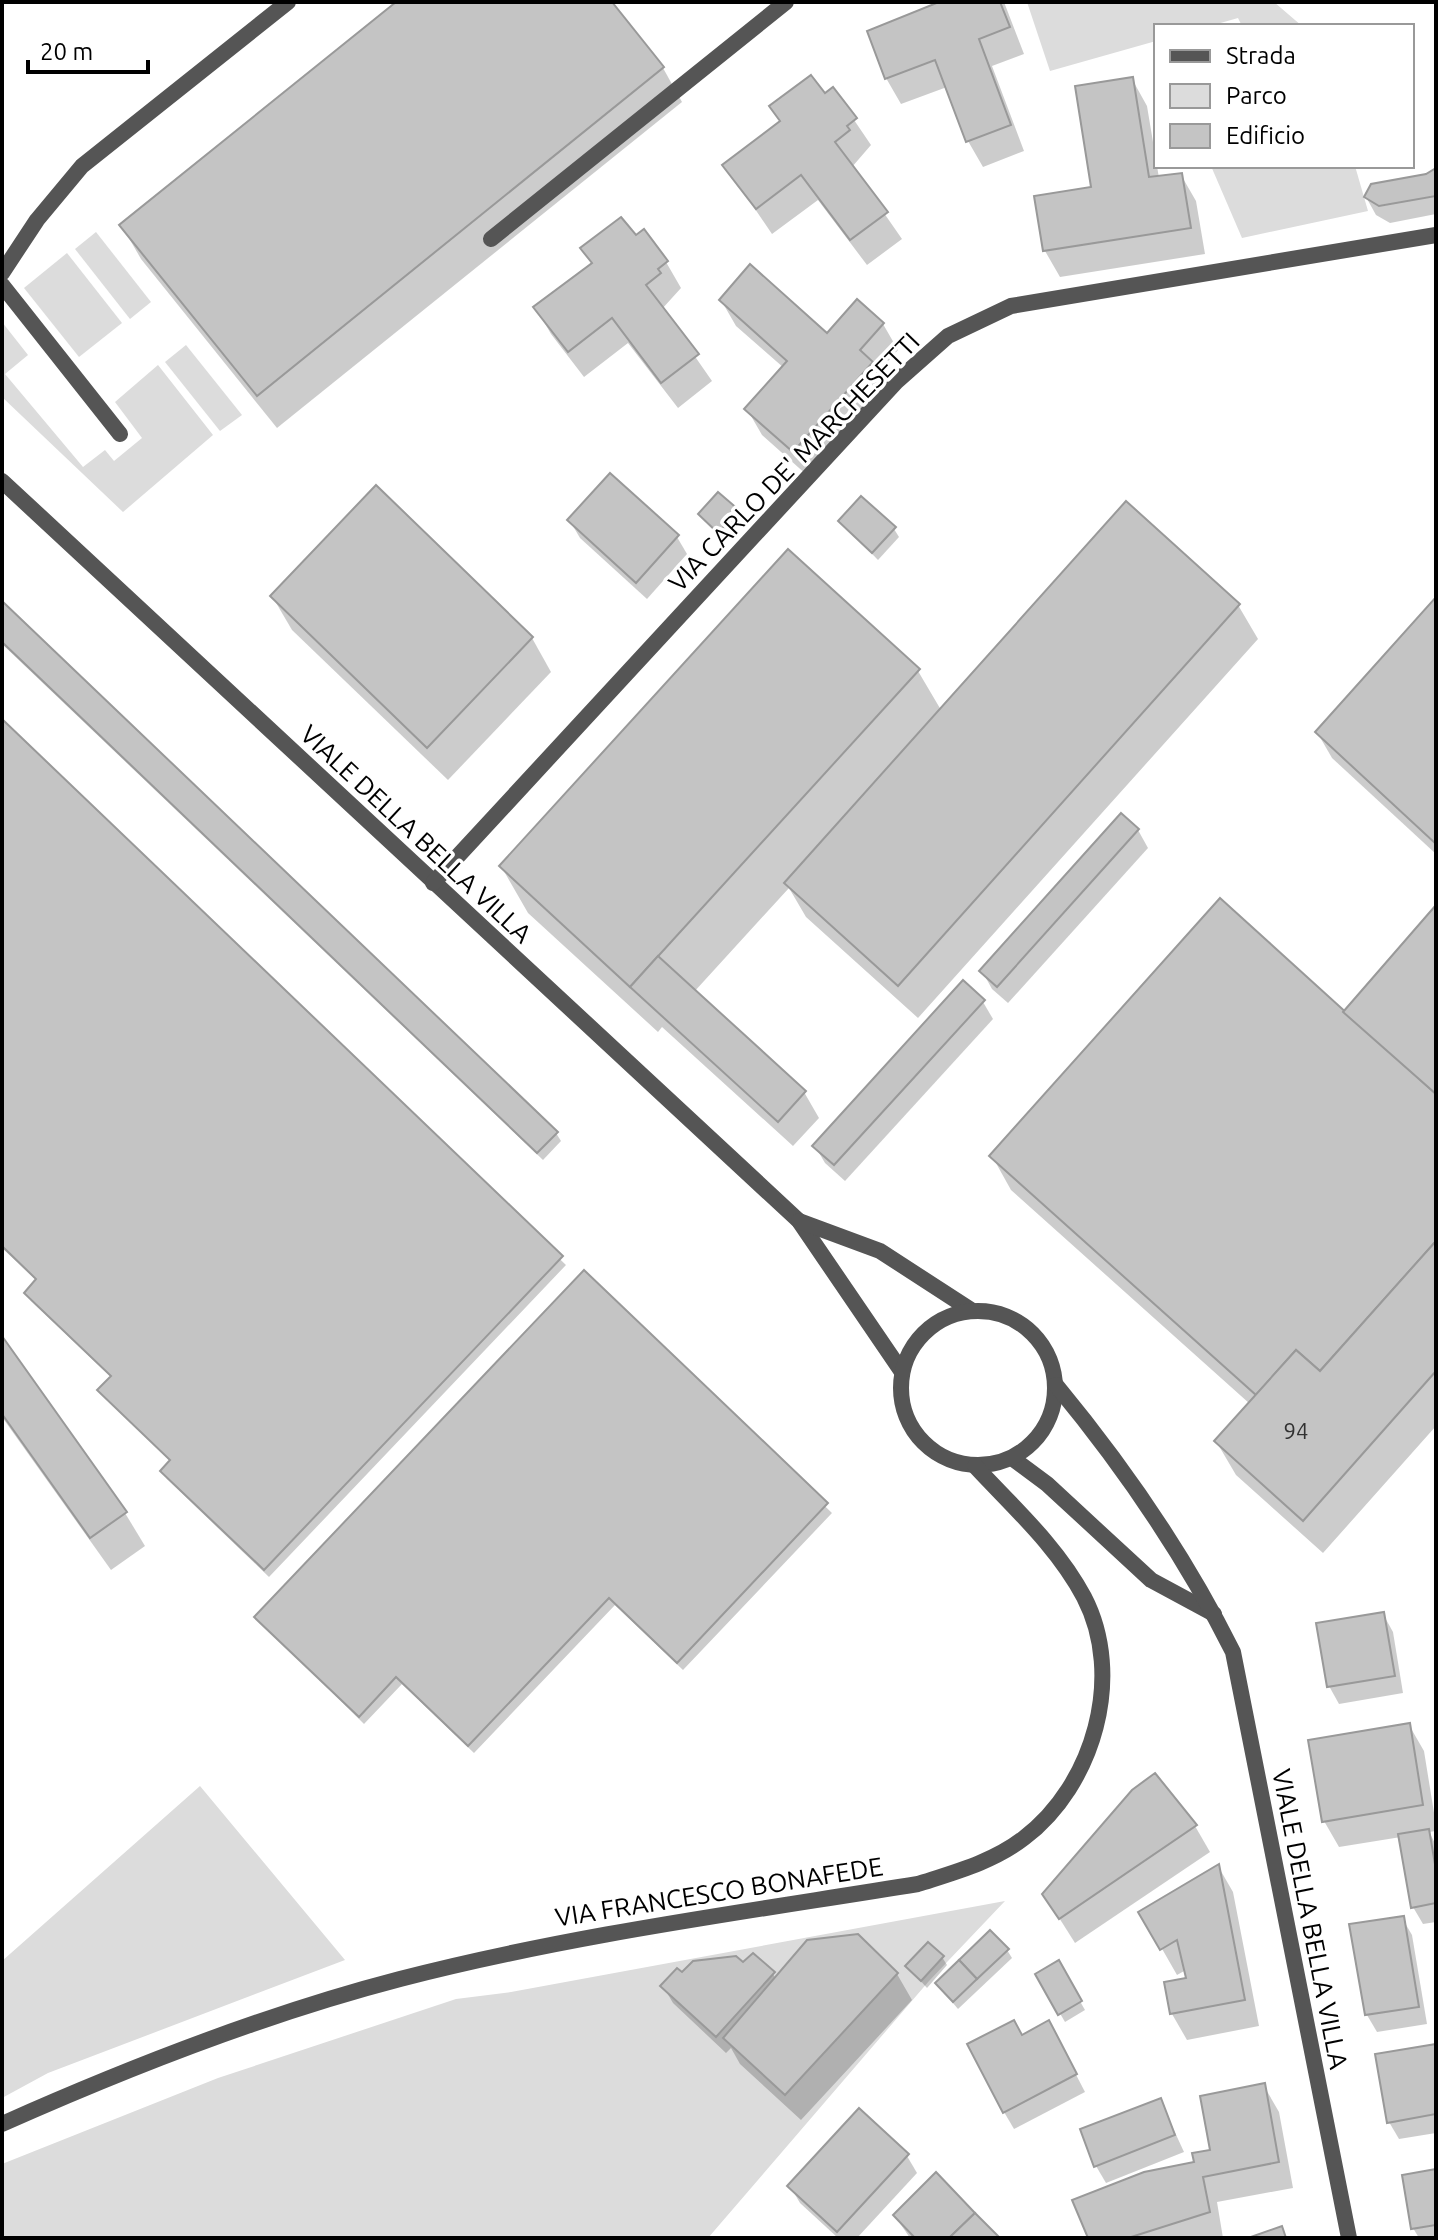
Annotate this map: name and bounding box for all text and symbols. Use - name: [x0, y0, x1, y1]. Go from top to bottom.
- scale bar: [28, 24, 148, 74]
- legend: [1154, 24, 1414, 168]
- text: 20 m: [40, 38, 93, 65]
- text: Strada: [1226, 42, 1296, 69]
- text: Parco: [1226, 82, 1287, 109]
- text: Edificio: [1226, 122, 1305, 149]
- street label: VIA CARLO DE' MARCHESETTI: [662, 326, 925, 597]
- street label: VIALE DELLA BELLA VILLA: [295, 719, 538, 948]
- house number: 94: [1284, 1418, 1308, 1443]
- street label: VIALE DELLA BELLA VILLA: [1267, 1766, 1354, 2072]
- street label: VIA FRANCESCO BONAFEDE: [553, 1851, 885, 1932]

